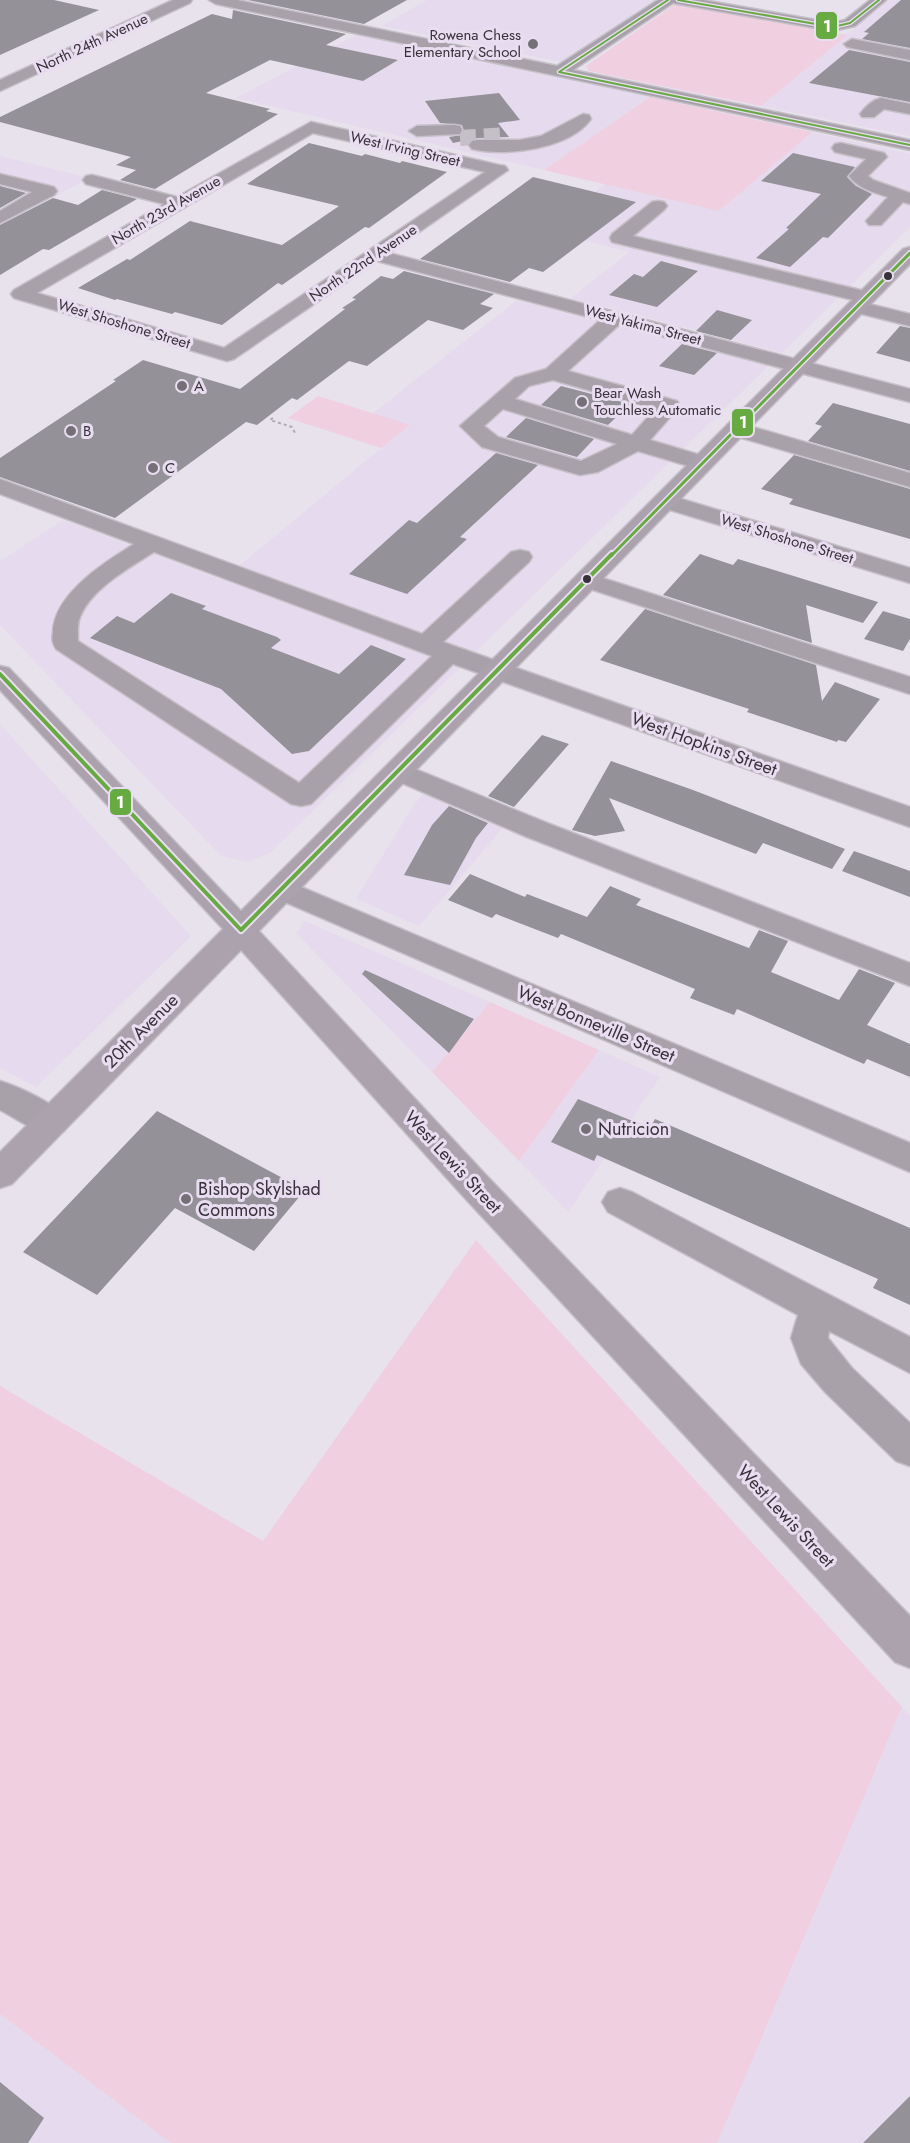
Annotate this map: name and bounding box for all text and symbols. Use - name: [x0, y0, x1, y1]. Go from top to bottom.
- street label: North 24th Avenue: [33, 7, 152, 79]
- line badge: 1: [815, 11, 838, 40]
- text: 1: [823, 15, 831, 38]
- place label: Rowena Chess Elementary School: [404, 24, 521, 63]
- marker: Rowena Chess Elementary School: [526, 37, 540, 51]
- street label: West Irving Street: [348, 126, 462, 172]
- street label: North 23rd Avenue: [107, 170, 225, 250]
- street label: North 22nd Avenue: [305, 219, 421, 307]
- unlabelled marker: [882, 270, 894, 282]
- street label: West Shoshone Street: [55, 293, 193, 355]
- street label: West Yakima Street: [583, 299, 704, 351]
- place label: A: [194, 375, 204, 397]
- marker: A: [175, 379, 189, 393]
- place label: Bear Wash Touchless Automatic: [594, 382, 721, 421]
- marker: Bear Wash Touchless Automatic: [575, 395, 589, 409]
- line badge: 1: [731, 408, 754, 437]
- text: 1: [739, 411, 747, 434]
- place label: B: [83, 420, 91, 442]
- marker: B: [64, 424, 78, 438]
- place label: C: [165, 457, 175, 479]
- marker: C: [146, 461, 160, 475]
- street label: West Shoshone Street: [718, 508, 856, 570]
- unlabelled marker: [581, 573, 593, 585]
- street label: West Hopkins Street: [628, 706, 781, 783]
- line badge: 1: [109, 788, 132, 816]
- text: 1: [116, 791, 124, 814]
- street label: West Bonneville Street: [513, 979, 679, 1069]
- street label: 20th Avenue: [98, 988, 184, 1074]
- street label: West Lewis Street: [398, 1105, 508, 1220]
- place label: Nutricion: [598, 1116, 669, 1142]
- marker: Nutricion: [579, 1122, 593, 1136]
- place label: Bishop Skylshad Commons: [198, 1176, 321, 1223]
- marker: Bishop Skylshad Commons: [179, 1192, 193, 1206]
- street label: West Lewis Street: [731, 1459, 841, 1574]

